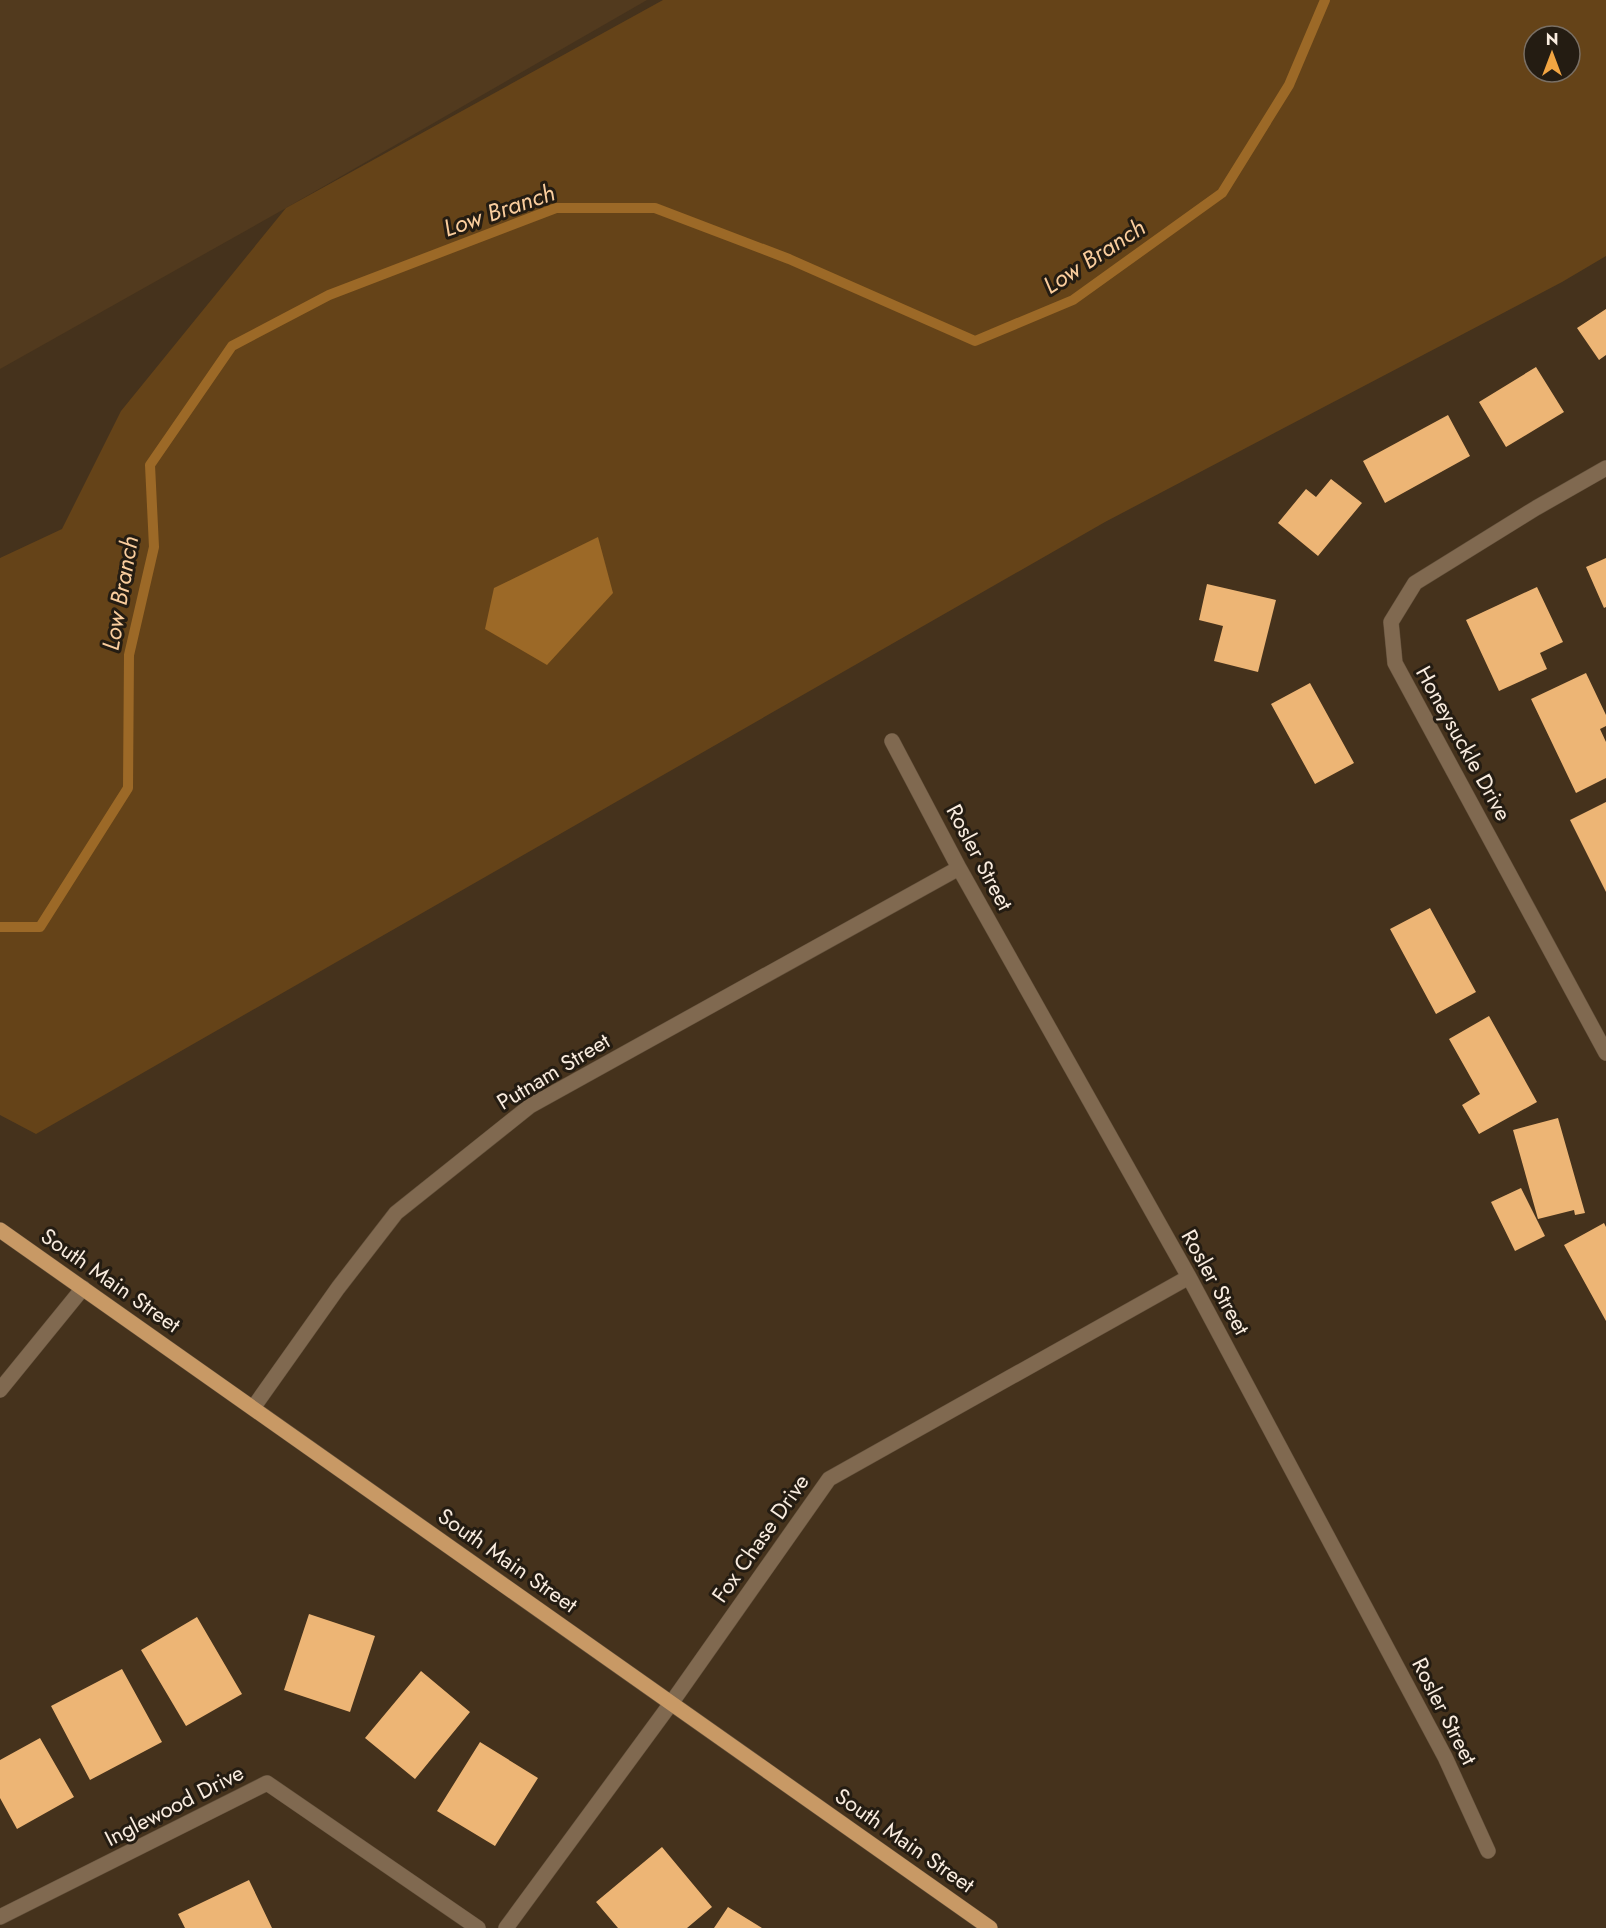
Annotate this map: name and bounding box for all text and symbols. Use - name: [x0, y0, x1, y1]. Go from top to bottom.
- north arrow: [1522, 24, 1582, 84]
- text: N: [1546, 28, 1558, 51]
- water label: Low Branch: [439, 175, 559, 245]
- water label: Low Branch: [1036, 210, 1152, 302]
- water label: Low Branch: [93, 533, 147, 653]
- street label: Honeysuckle Drive: [1408, 660, 1520, 826]
- street label: Rosler Street: [939, 798, 1022, 916]
- street label: Putnam Street: [490, 1024, 616, 1117]
- street label: South Main Street: [35, 1220, 188, 1340]
- street label: Rosler Street: [1174, 1223, 1259, 1341]
- street label: Fox Chase Drive: [704, 1467, 816, 1609]
- street label: South Main Street: [432, 1500, 585, 1620]
- street label: Rosler Street: [1404, 1652, 1486, 1771]
- street label: Inglewood Drive: [99, 1756, 249, 1854]
- street label: South Main Street: [829, 1780, 982, 1900]

